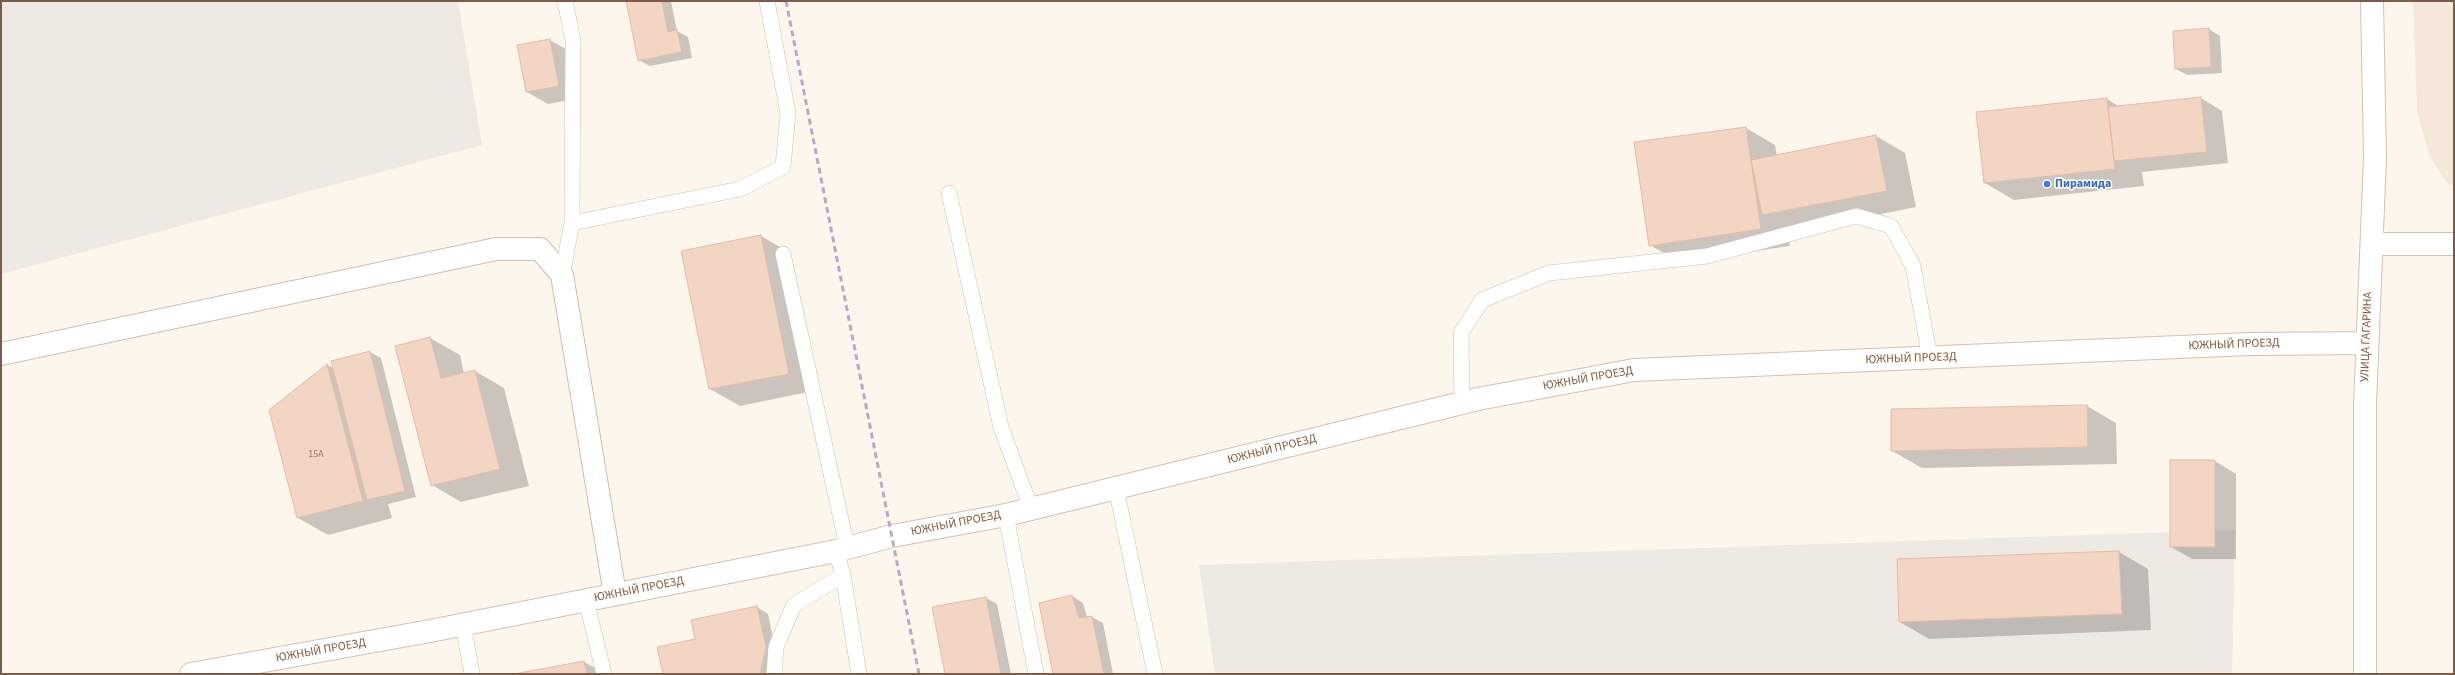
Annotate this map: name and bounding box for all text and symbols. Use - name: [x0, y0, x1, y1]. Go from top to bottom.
- place label: Пирамида: [2055, 177, 2111, 191]
- marker: Пирамида: [2042, 179, 2052, 189]
- street label: УЛИЦА ГАГАРИНА: [2358, 292, 2376, 382]
- street label: ЮЖНЫЙ ПРОЕЗД: [2188, 336, 2280, 354]
- street label: ЮЖНЫЙ ПРОЕЗД: [1865, 350, 1957, 368]
- street label: ЮЖНЫЙ ПРОЕЗД: [1542, 364, 1634, 394]
- street label: ЮЖНЫЙ ПРОЕЗД: [1226, 432, 1318, 468]
- house number: 15А: [308, 449, 324, 461]
- street label: ЮЖНЫЙ ПРОЕЗД: [910, 508, 1002, 540]
- street label: ЮЖНЫЙ ПРОЕЗД: [593, 574, 685, 606]
- street label: ЮЖНЫЙ ПРОЕЗД: [275, 636, 367, 666]

